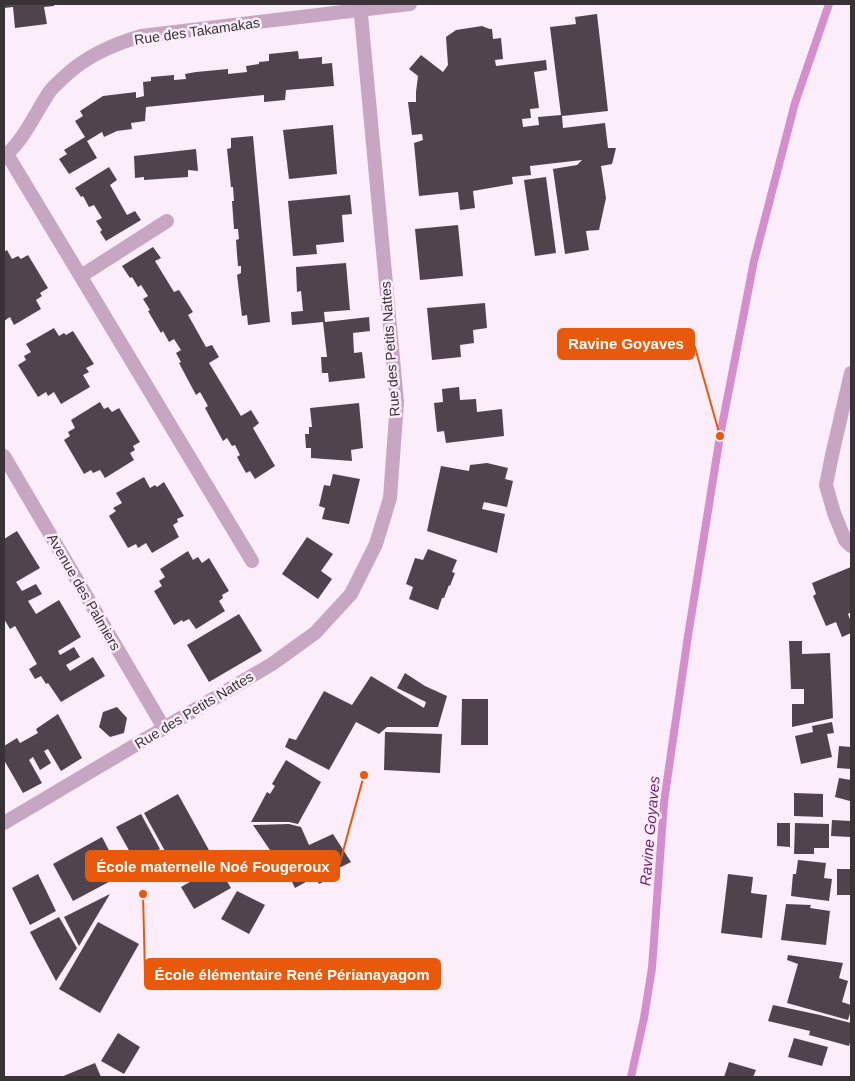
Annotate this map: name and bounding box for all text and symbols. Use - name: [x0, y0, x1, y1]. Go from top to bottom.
- street label: Rue des Takamakas: [133, 14, 261, 48]
- street label: Rue des Petits Nattes: [377, 281, 403, 417]
- callout: Ravine Goyaves: [558, 329, 694, 359]
- text: Ravine Goyaves: [568, 335, 684, 352]
- street label: Avenue des Palmiers: [44, 531, 124, 653]
- street label: Rue des Petits Nattes: [132, 668, 256, 752]
- water label: Ravine Goyaves: [636, 775, 663, 887]
- callout: École maternelle Noé Fougeroux: [86, 851, 339, 881]
- text: École maternelle Noé Fougeroux: [96, 858, 330, 875]
- callout: École élémentaire René Périanayagom: [145, 959, 440, 989]
- text: École élémentaire René Périanayagom: [154, 966, 430, 983]

